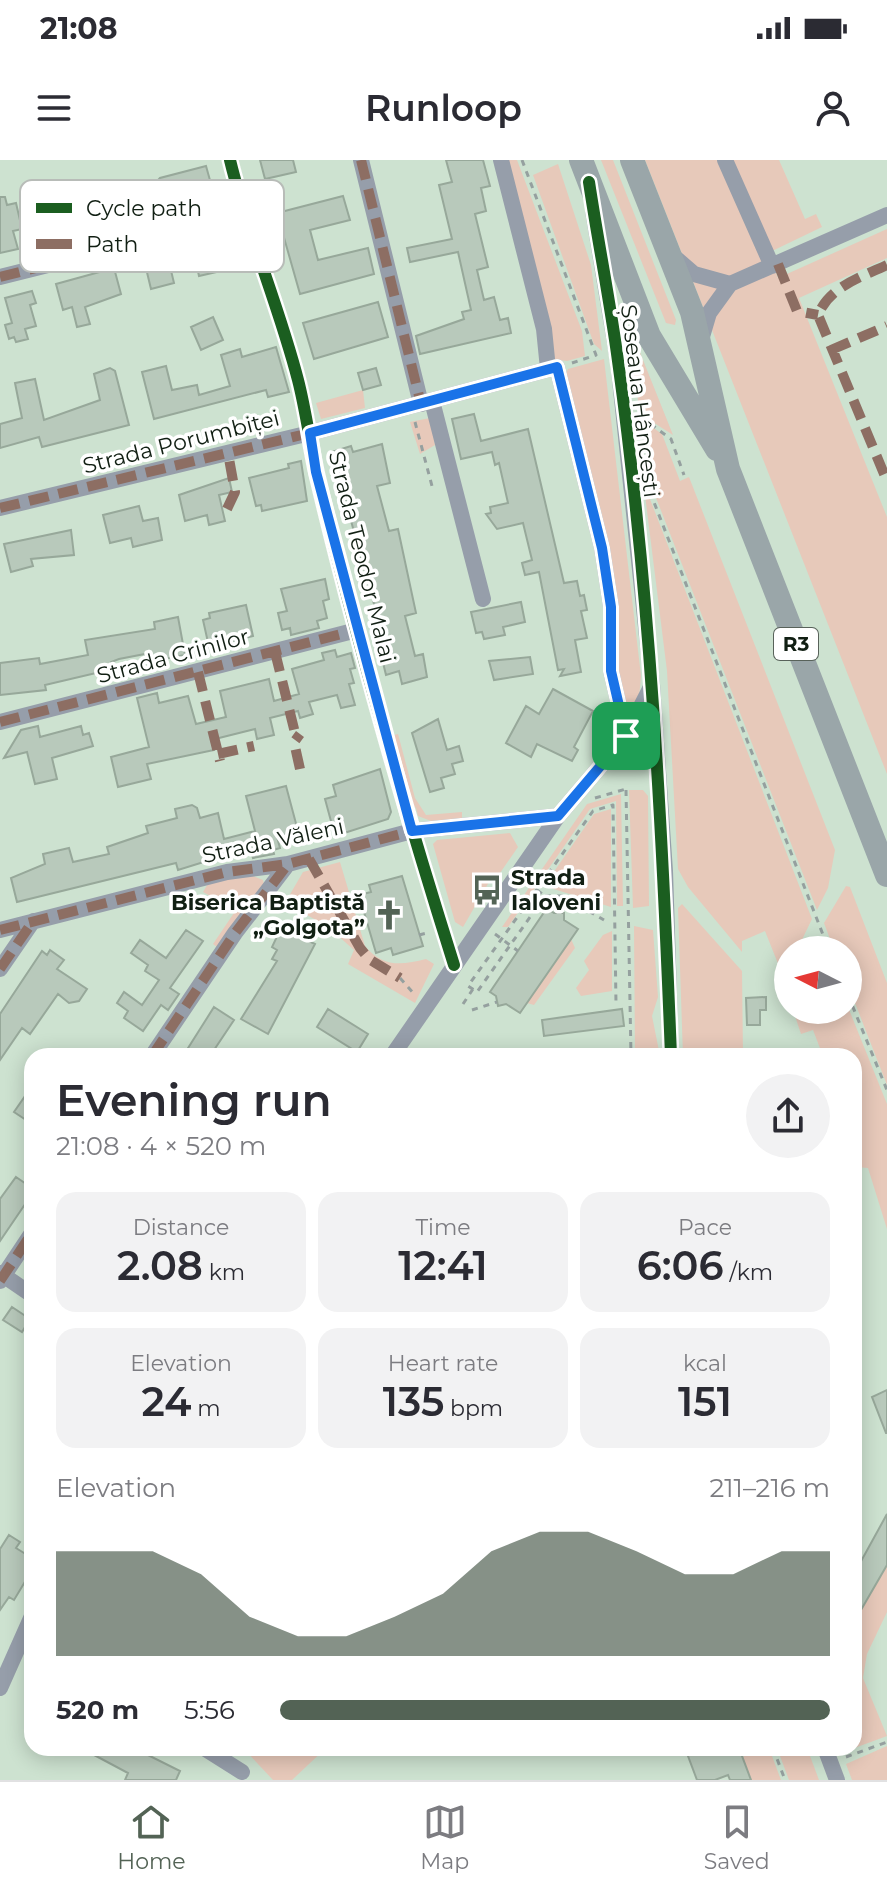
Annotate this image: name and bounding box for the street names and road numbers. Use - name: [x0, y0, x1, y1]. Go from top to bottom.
- street label: Șoseaua Hâncești: [615, 303, 665, 499]
- street label: Strada Porumbiței: [80, 405, 282, 479]
- street label: Strada Teodor Malai: [323, 448, 401, 666]
- street label: Strada Crinilor: [94, 623, 252, 689]
- road number: R3: [774, 628, 818, 660]
- street label: Strada Văleni: [200, 813, 346, 869]

